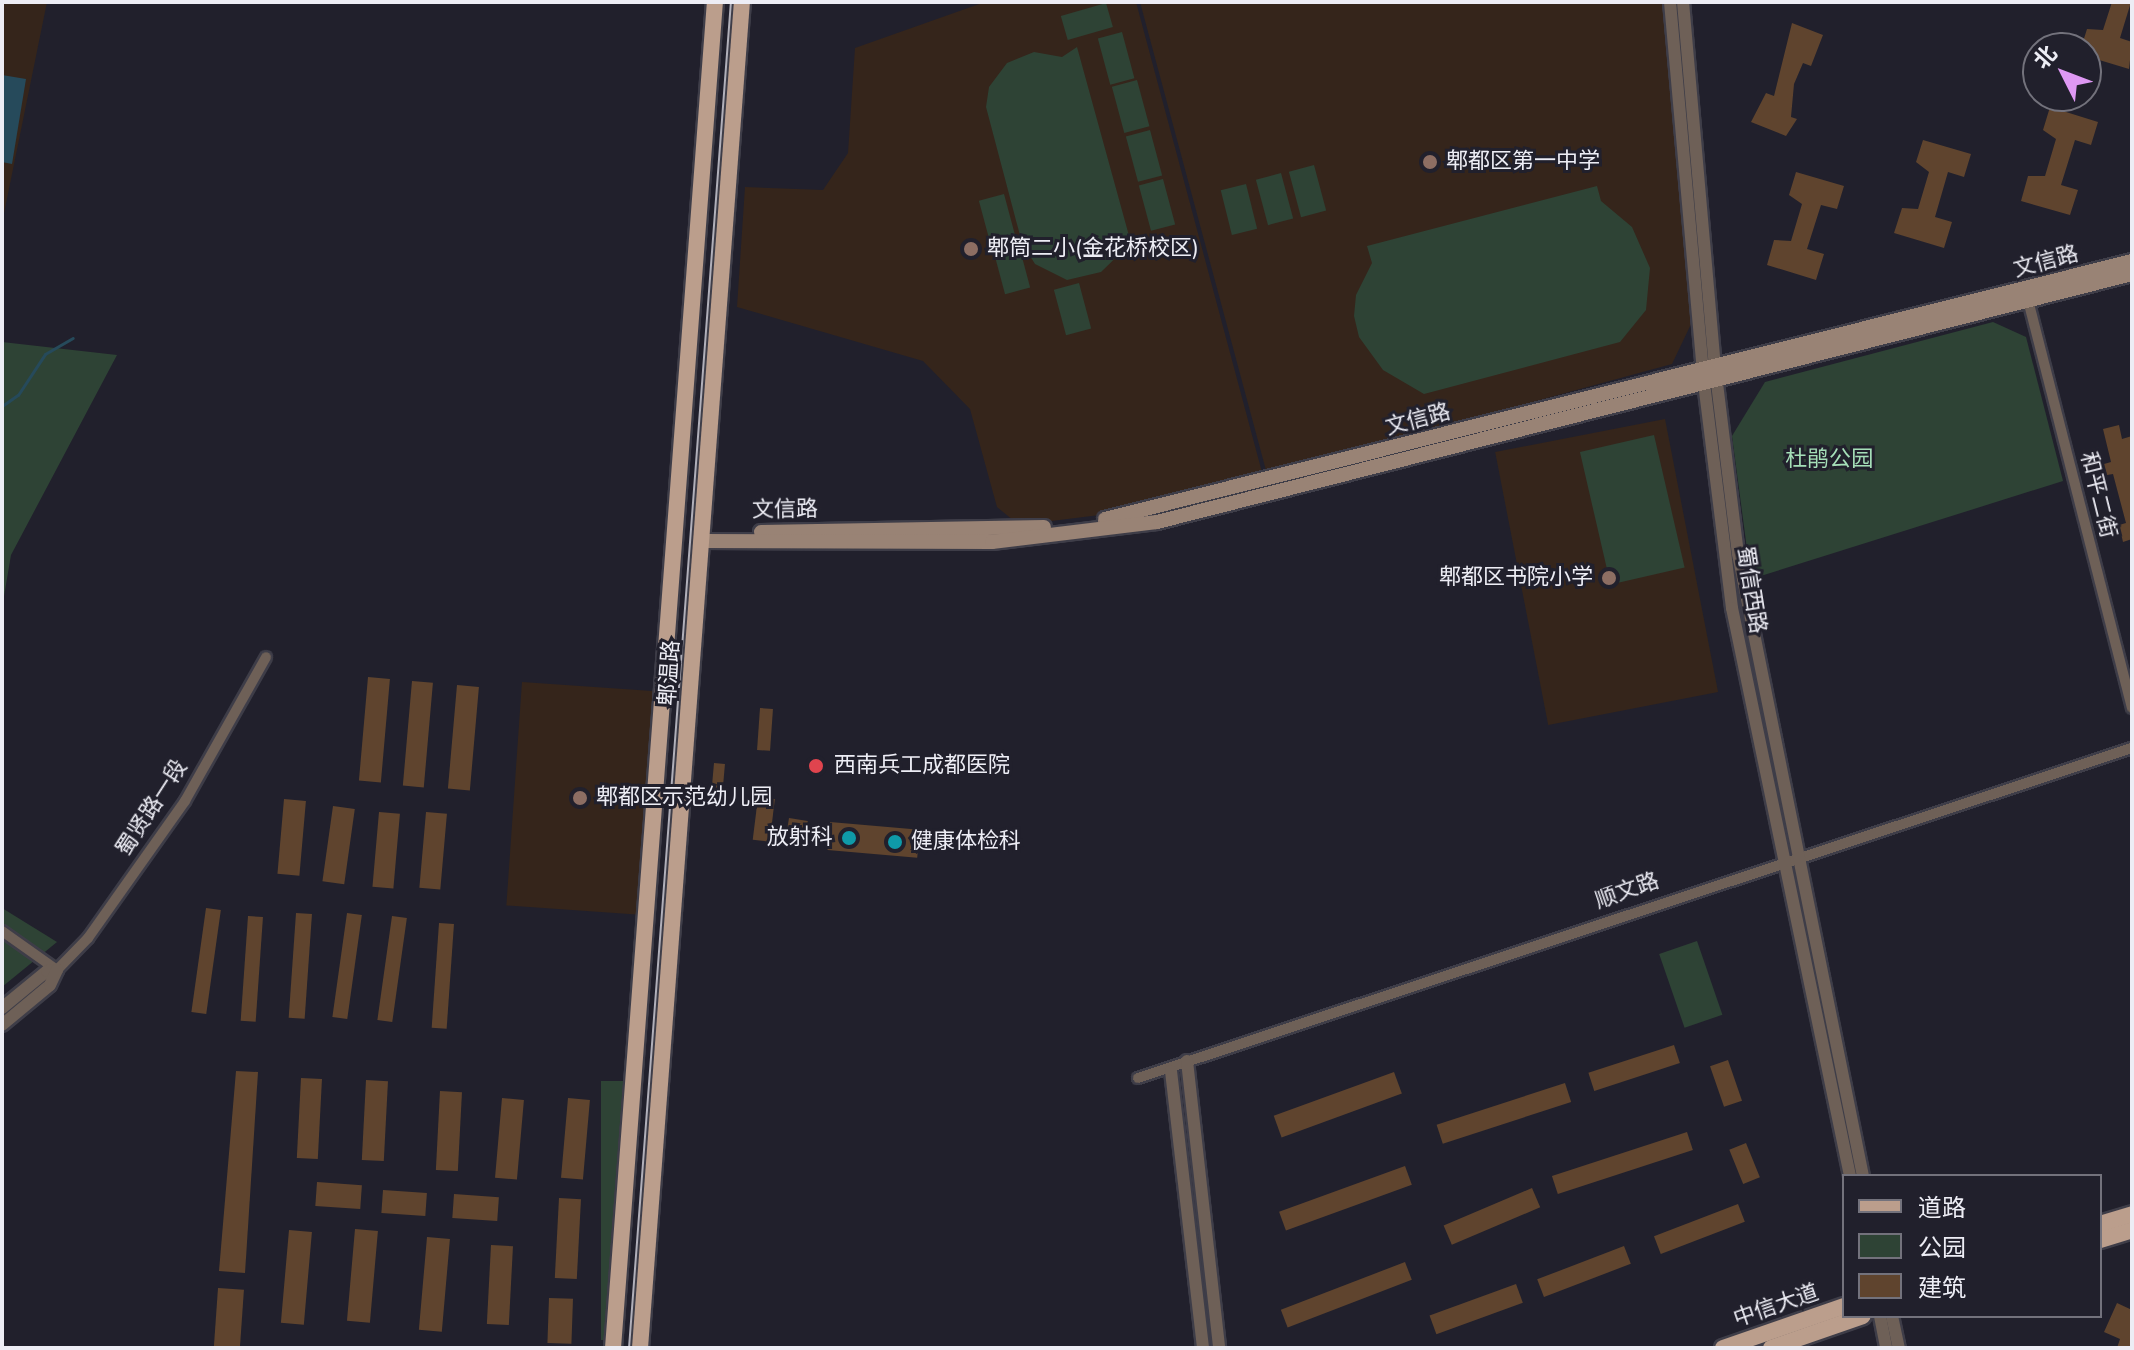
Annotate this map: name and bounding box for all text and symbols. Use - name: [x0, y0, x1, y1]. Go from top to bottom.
- north arrow: [2022, 32, 2102, 112]
- text: 北: [2027, 39, 2064, 76]
- place label: 郫都区第一中学: [1446, 149, 1600, 175]
- marker: 郫都区第一中学: [1421, 153, 1439, 171]
- place label: 郫筒二小(金花桥校区): [987, 236, 1199, 262]
- marker: 郫筒二小(金花桥校区): [962, 240, 980, 258]
- street label: 文信路: [2011, 241, 2081, 283]
- street label: 文信路: [1383, 399, 1453, 441]
- park label: 杜鹃公园: [1785, 447, 1873, 473]
- street label: 和平二街: [2075, 449, 2121, 541]
- street label: 文信路: [752, 496, 818, 524]
- street label: 蜀信西路: [1731, 544, 1771, 636]
- place label: 郫都区书院小学: [1439, 565, 1593, 591]
- marker: 郫都区书院小学: [1600, 569, 1618, 587]
- street label: 郫温路: [655, 639, 685, 707]
- place label: 西南兵工成都医院: [834, 753, 1010, 779]
- street label: 蜀贤路一段: [111, 755, 193, 861]
- marker: 西南兵工成都医院: [805, 755, 827, 777]
- place label: 郫都区示范幼儿园: [596, 785, 772, 811]
- marker: 郫都区示范幼儿园: [571, 789, 589, 807]
- place label: 放射科: [767, 825, 833, 851]
- marker: 放射科: [840, 829, 858, 847]
- place label: 健康体检科: [911, 829, 1021, 855]
- marker: 健康体检科: [886, 833, 904, 851]
- street label: 顺文路: [1592, 868, 1662, 914]
- legend: [1842, 1174, 2102, 1318]
- text: 道路: [1918, 1192, 1966, 1224]
- text: 公园: [1918, 1232, 1966, 1264]
- text: 建筑: [1918, 1272, 1966, 1304]
- street label: 中信大道: [1730, 1279, 1822, 1333]

